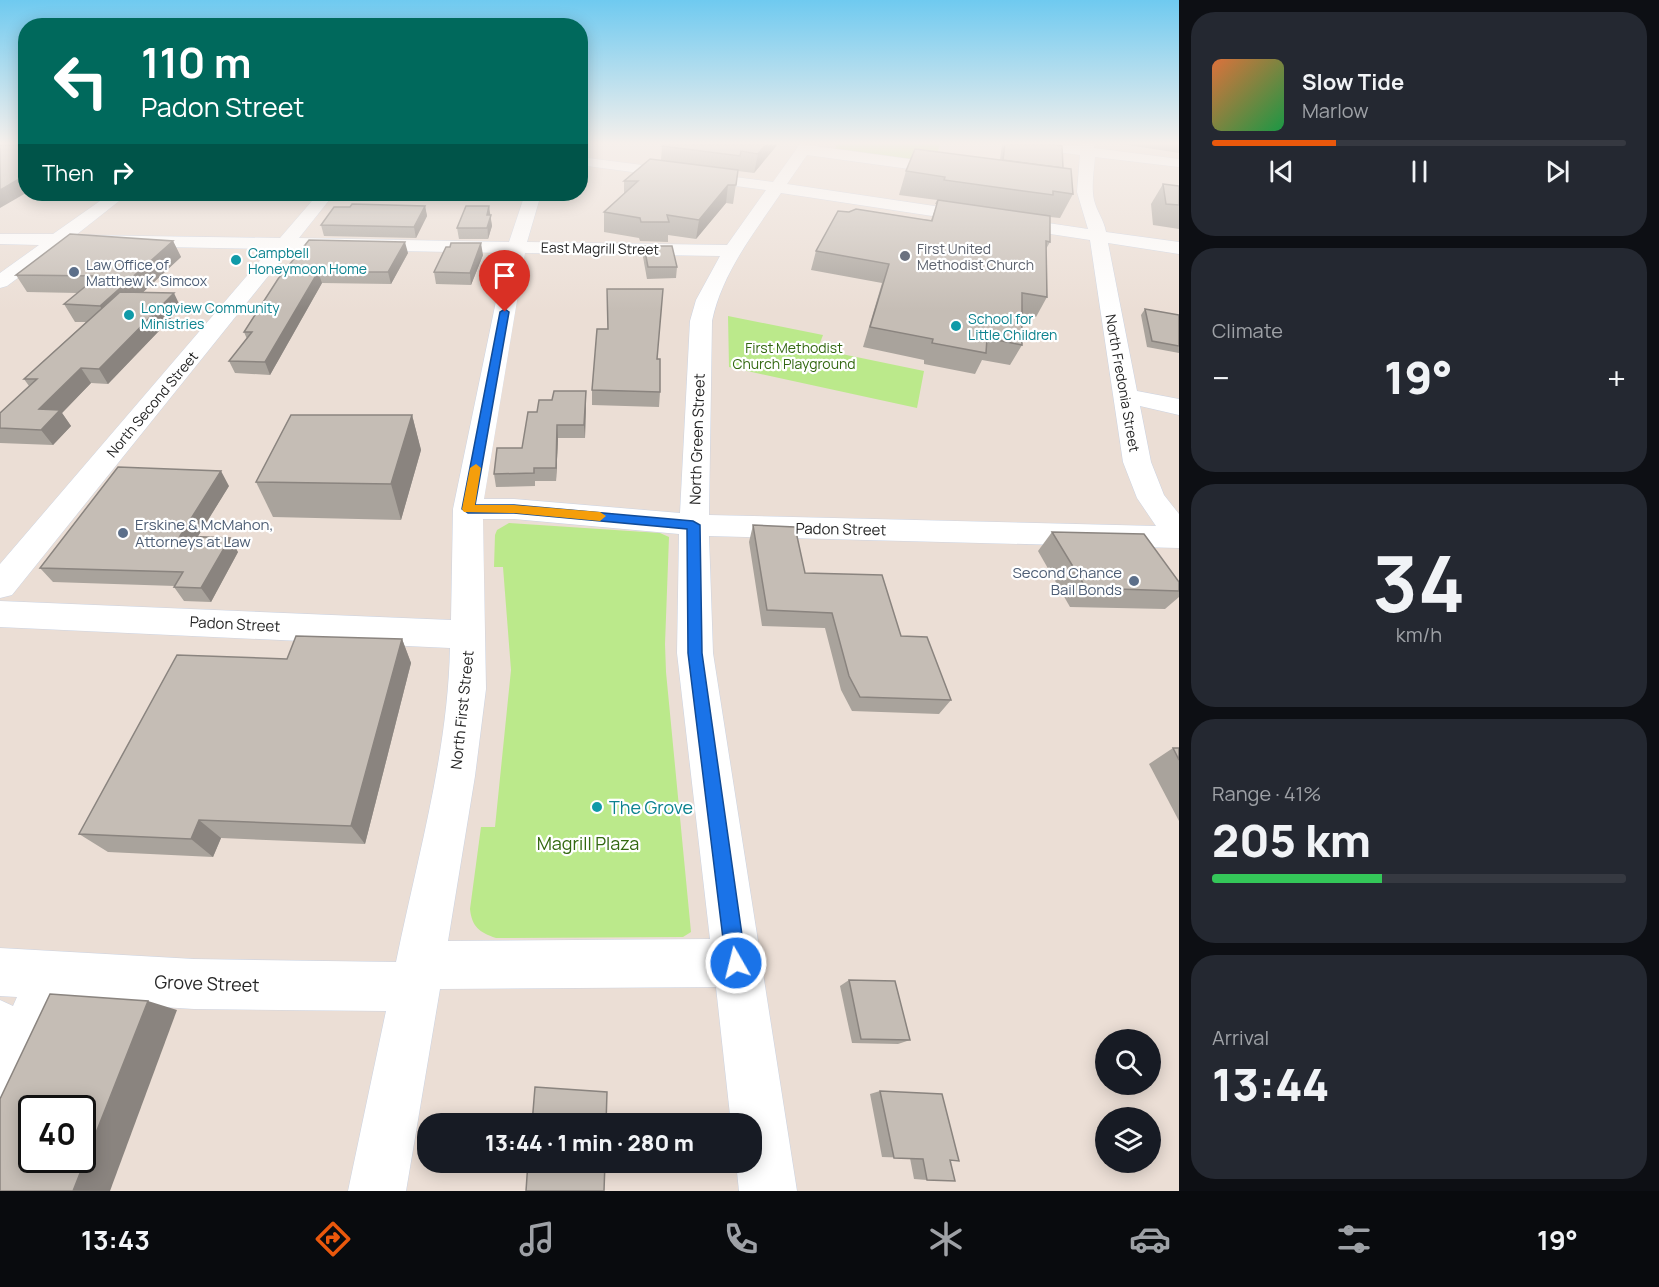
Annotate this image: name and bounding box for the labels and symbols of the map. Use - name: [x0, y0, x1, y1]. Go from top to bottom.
- street label: East Magrill Street: [541, 237, 660, 259]
- place label: First United Methodist Church: [917, 239, 1034, 274]
- place label: Campbell Honeymoon Home: [248, 243, 367, 278]
- marker: First United Methodist Church: [898, 249, 912, 263]
- pin: [479, 250, 530, 312]
- marker: Campbell Honeymoon Home: [229, 253, 243, 267]
- place label: Law Office of Matthew K. Simcox: [86, 255, 208, 290]
- marker: Law Office of Matthew K. Simcox: [67, 265, 81, 279]
- place label: Longview Community Ministries: [141, 298, 280, 333]
- marker: Longview Community Ministries: [122, 308, 136, 322]
- place label: School for Little Children: [968, 309, 1057, 344]
- street label: North Fredonia Street: [1102, 313, 1145, 454]
- marker: School for Little Children: [949, 319, 963, 333]
- park label: First Methodist Church Playground: [732, 338, 856, 373]
- street label: North Second Street: [102, 347, 202, 461]
- street label: North Green Street: [684, 373, 710, 505]
- place label: Erskine & McMahon, Attorneys at Law: [135, 514, 273, 552]
- street label: Padon Street: [795, 518, 887, 540]
- marker: Erskine & McMahon, Attorneys at Law: [116, 526, 130, 540]
- place label: Second Chance Bail Bonds: [1013, 562, 1122, 600]
- marker: Second Chance Bail Bonds: [1127, 574, 1141, 588]
- street label: Padon Street: [189, 611, 281, 637]
- street label: North First Street: [445, 649, 479, 771]
- place label: The Grove: [609, 795, 693, 819]
- marker: The Grove: [590, 800, 604, 814]
- park label: Magrill Plaza: [537, 831, 639, 855]
- position arrow: [704, 931, 768, 995]
- street label: Grove Street: [154, 969, 260, 997]
- speed limit sign: 40: [18, 1095, 96, 1173]

